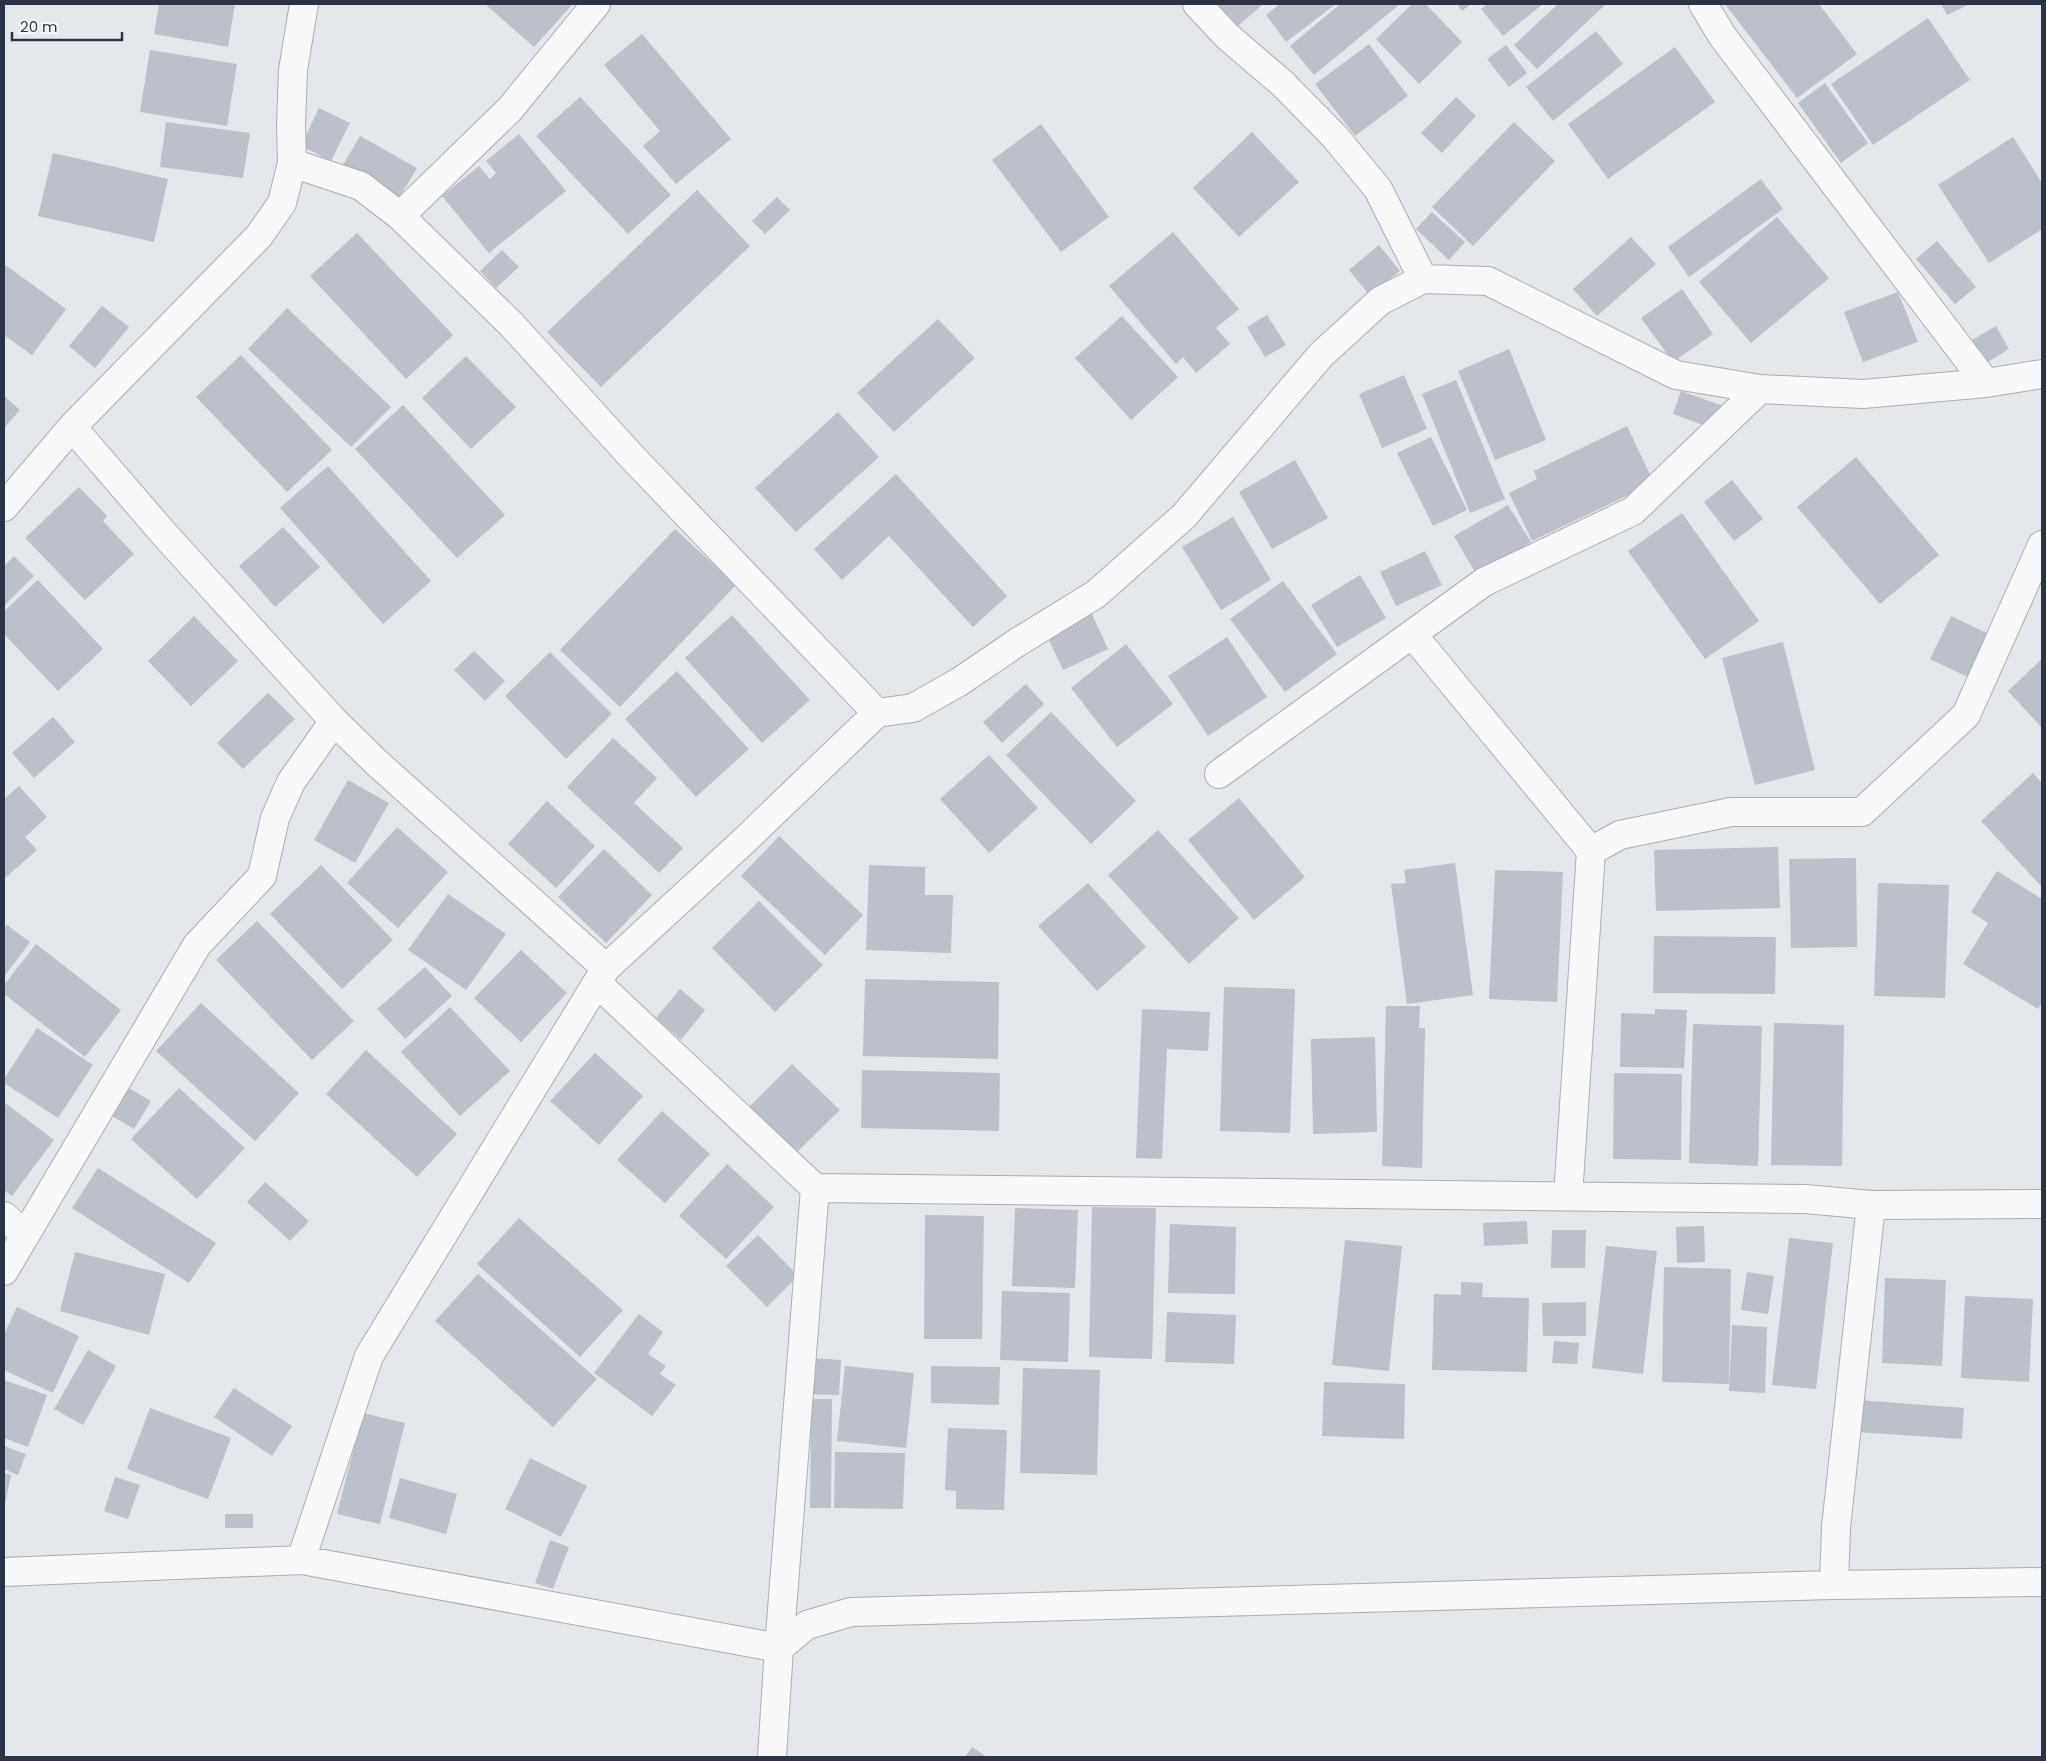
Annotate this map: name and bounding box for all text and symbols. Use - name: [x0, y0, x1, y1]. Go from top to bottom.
- scale bar: [12, 10, 122, 42]
- text: 20 m: [20, 16, 58, 37]

